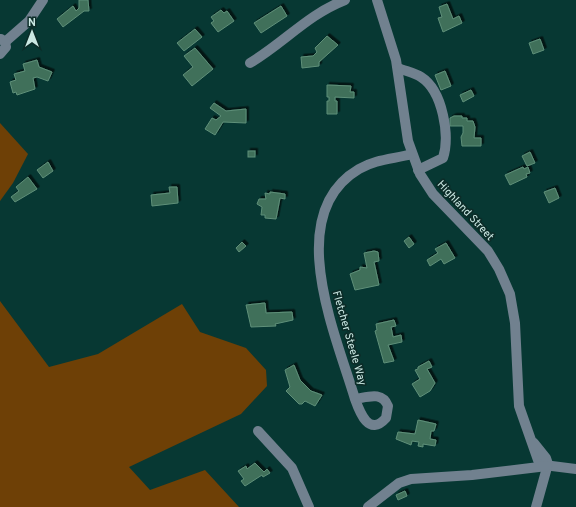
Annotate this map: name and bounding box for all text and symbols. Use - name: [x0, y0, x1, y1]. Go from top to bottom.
- north arrow: [12, 12, 52, 52]
- text: N: [28, 16, 36, 30]
- street label: Highland Street: [434, 178, 497, 244]
- street label: Fletcher Steele Way: [329, 289, 369, 387]

